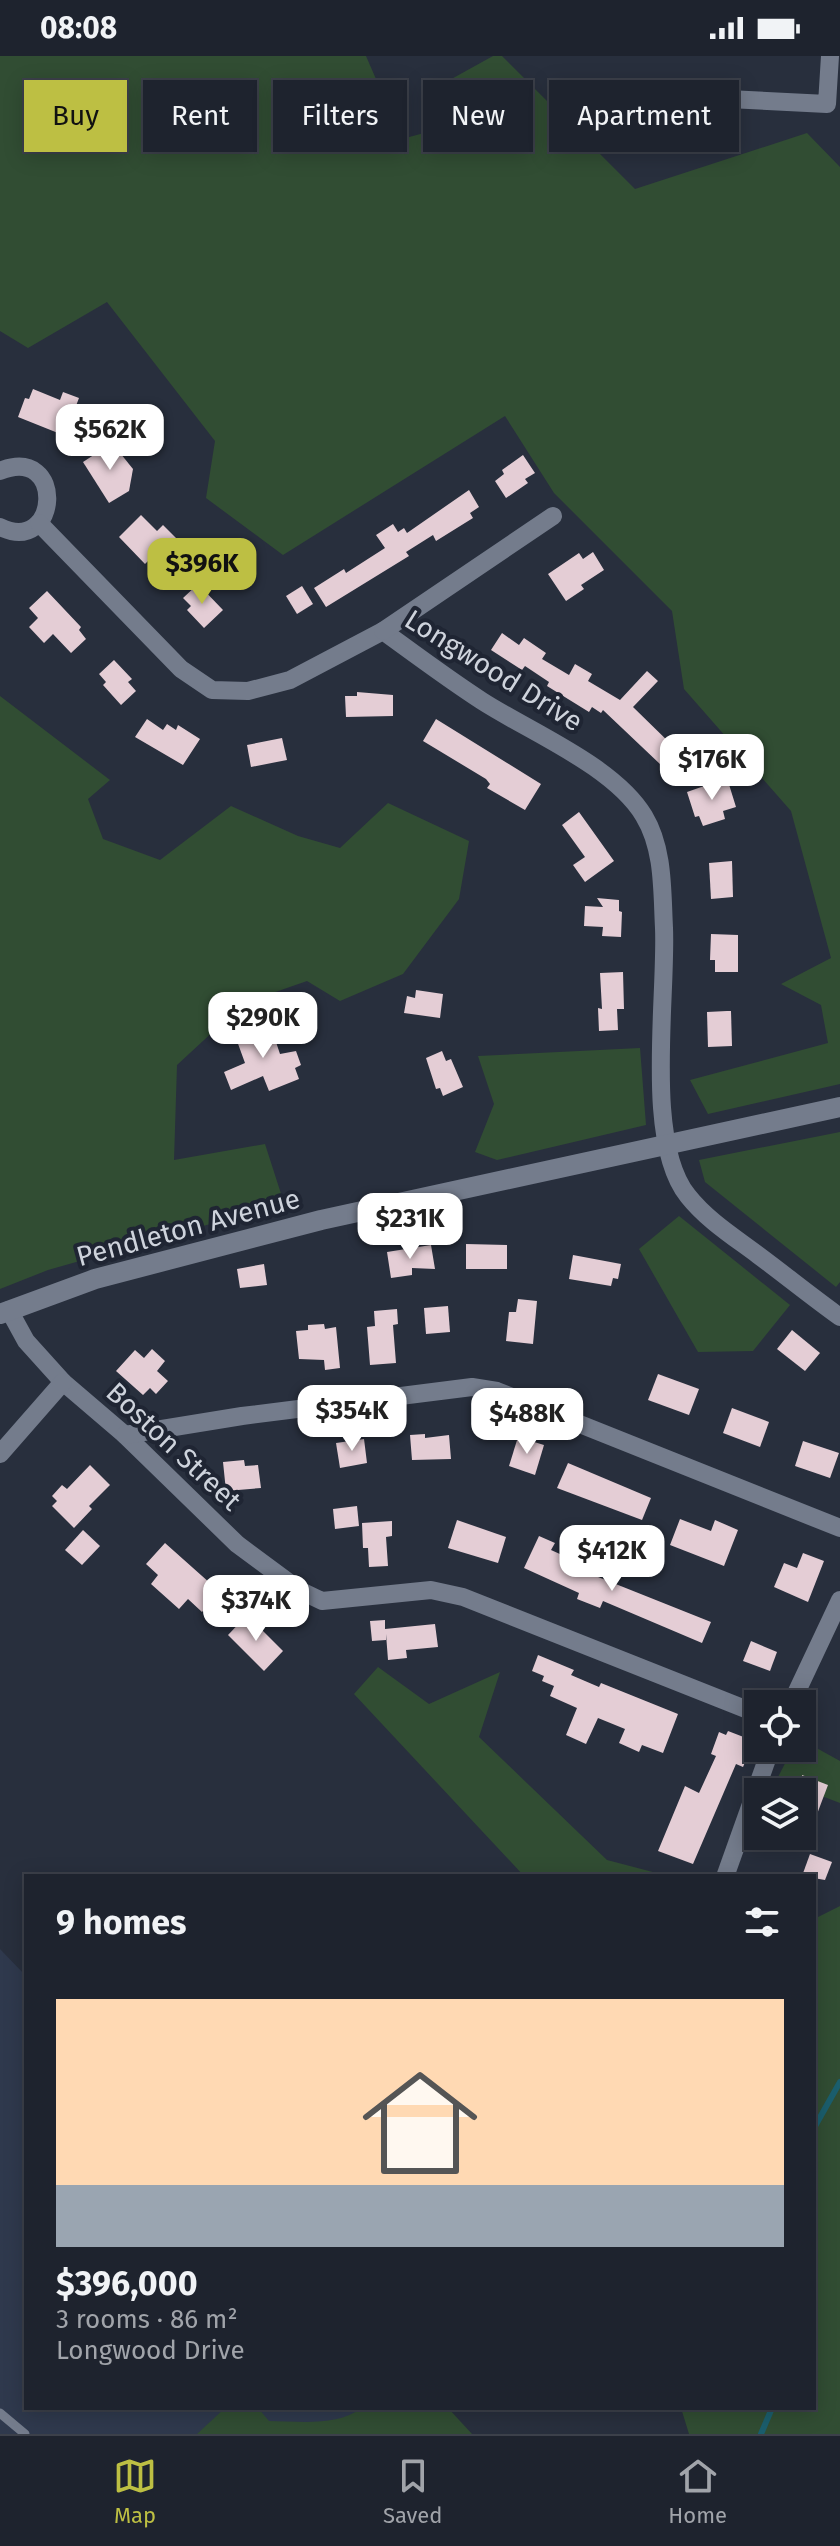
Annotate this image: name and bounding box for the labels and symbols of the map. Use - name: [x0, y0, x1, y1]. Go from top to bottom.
- pin: $562K: [54, 404, 166, 472]
- pin: $396K: [146, 538, 258, 606]
- street label: Longwood Drive: [399, 603, 589, 738]
- pin: $176K: [656, 734, 768, 802]
- pin: $290K: [207, 992, 319, 1060]
- street label: Pendleton Avenue: [73, 1182, 303, 1273]
- pin: $231K: [354, 1193, 466, 1261]
- street label: Boston Street: [99, 1376, 249, 1518]
- pin: $354K: [296, 1385, 408, 1453]
- pin: $488K: [471, 1388, 583, 1456]
- pin: $412K: [556, 1525, 668, 1593]
- pin: $374K: [200, 1575, 312, 1643]

